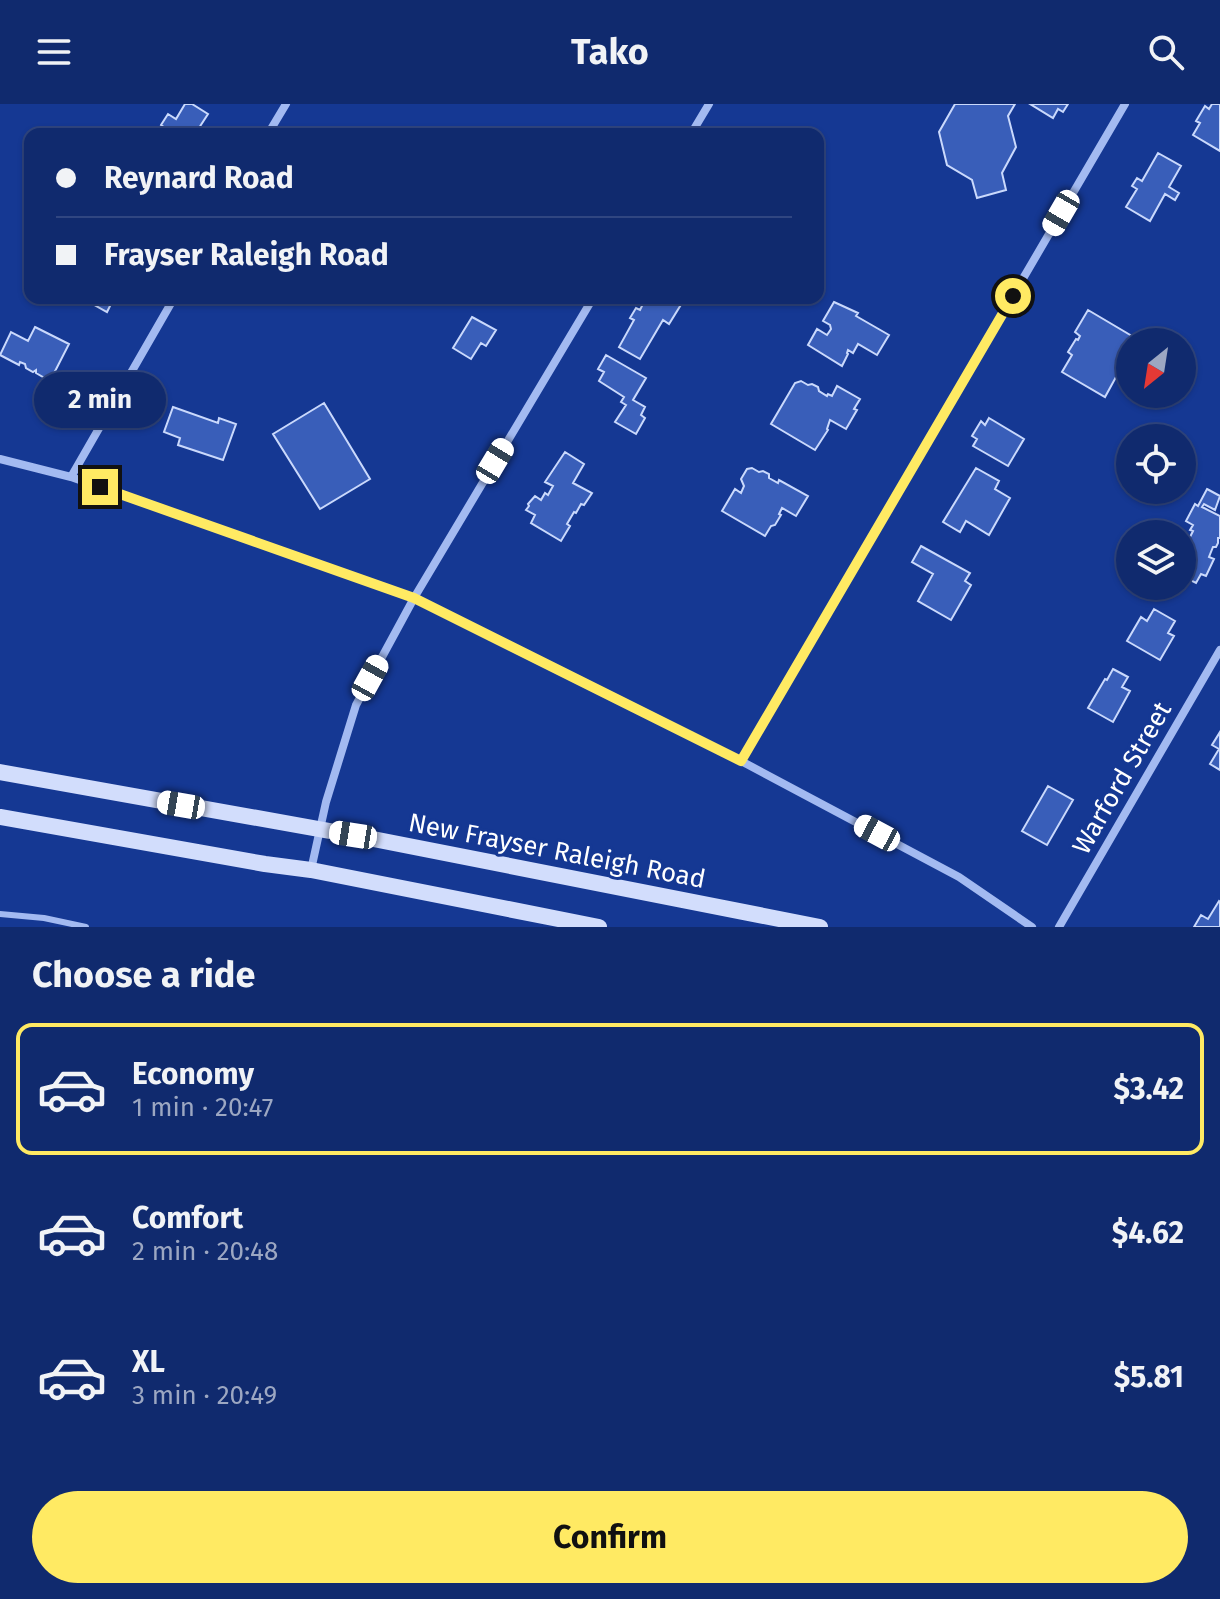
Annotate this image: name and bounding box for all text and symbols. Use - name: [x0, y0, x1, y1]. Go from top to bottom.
- icon: menu: [32, 30, 76, 74]
- text: Tako: [571, 30, 649, 74]
- icon: search: [1144, 30, 1188, 74]
- text: Reynard Road: [104, 160, 294, 196]
- car: [1039, 186, 1083, 240]
- text: Frayser Raleigh Road: [104, 237, 389, 273]
- route start: [995, 278, 1031, 314]
- north arrow: [1116, 328, 1196, 408]
- map controls: [1116, 328, 1196, 600]
- callout: 2 min: [34, 371, 166, 427]
- text: 2 min: [68, 384, 132, 415]
- button: locate: [1116, 424, 1196, 504]
- car: [472, 434, 518, 488]
- route end: [82, 469, 118, 505]
- button: layers: [1116, 520, 1196, 600]
- car: [348, 651, 392, 705]
- street label: Warford Street: [1066, 696, 1178, 860]
- car: [155, 789, 207, 821]
- street label: New Frayser Raleigh Road: [406, 807, 708, 895]
- car: [850, 811, 904, 855]
- car: [327, 819, 379, 851]
- text: Choose a ride: [32, 953, 255, 997]
- icon: car: [36, 1053, 108, 1125]
- text: Economy: [132, 1056, 254, 1092]
- text: $3.42: [1114, 1071, 1184, 1107]
- text: 1 min · 20:47: [132, 1092, 273, 1123]
- icon: car: [36, 1197, 108, 1269]
- text: Comfort: [132, 1200, 243, 1236]
- text: $4.62: [1112, 1215, 1184, 1251]
- text: 2 min · 20:48: [132, 1236, 278, 1267]
- icon: car: [36, 1341, 108, 1413]
- text: XL: [132, 1344, 165, 1380]
- text: $5.81: [1114, 1359, 1184, 1395]
- text: 3 min · 20:49: [132, 1380, 277, 1411]
- button: Confirm: [32, 1491, 1188, 1583]

